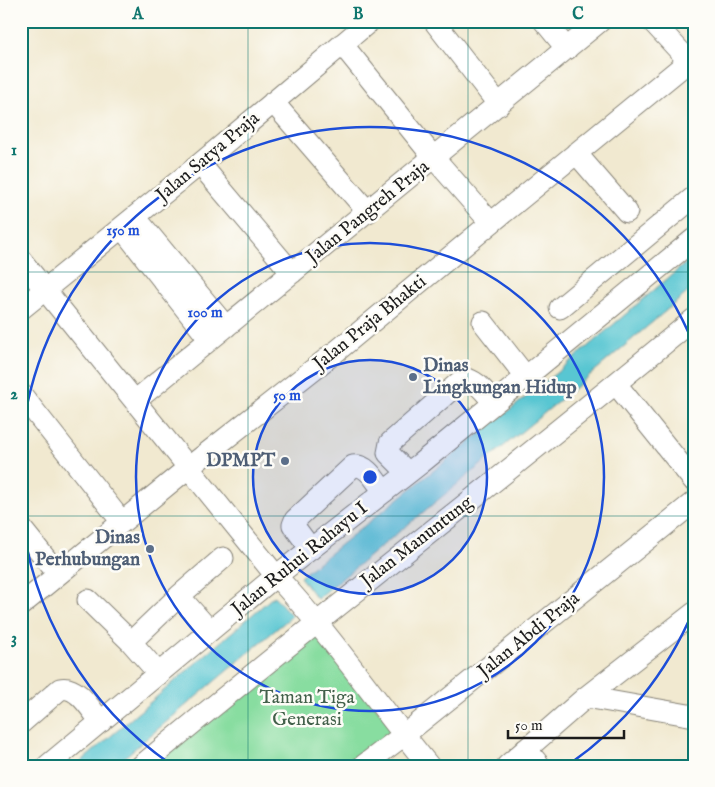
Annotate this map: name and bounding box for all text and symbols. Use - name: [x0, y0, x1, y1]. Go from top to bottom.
- text: A: [132, 5, 145, 25]
- text: B: [353, 5, 364, 25]
- text: C: [572, 5, 584, 25]
- street label: Jalan Satya Praja: [150, 106, 265, 209]
- text: 1: [11, 141, 17, 161]
- street label: Jalan Pangreh Praja: [300, 155, 435, 270]
- text: 150 m: [106, 221, 140, 240]
- street label: Jalan Praja Bhakti: [307, 270, 432, 377]
- text: 100 m: [187, 303, 223, 322]
- place label: Dinas Lingkungan Hidup: [423, 354, 577, 400]
- marker: Dinas Lingkungan Hidup: [407, 371, 419, 383]
- text: 2: [10, 385, 18, 405]
- text: 50 m: [273, 386, 301, 405]
- place label: DPMPT: [206, 449, 276, 473]
- marker: DPMPT: [279, 455, 291, 467]
- centre of rings: [361, 468, 379, 486]
- street label: Jalan Manuntung: [354, 490, 478, 595]
- street label: Jalan Ruhui Rahayu I: [225, 497, 373, 623]
- place label: Dinas Perhubungan: [35, 526, 140, 572]
- marker: Dinas Perhubungan: [144, 543, 156, 555]
- street label: Jalan Abdi Praja: [472, 586, 586, 685]
- text: 3: [11, 629, 17, 649]
- park label: Taman Tiga Generasi: [259, 686, 355, 732]
- scale bar: [508, 707, 624, 739]
- text: 50 m: [515, 716, 543, 735]

